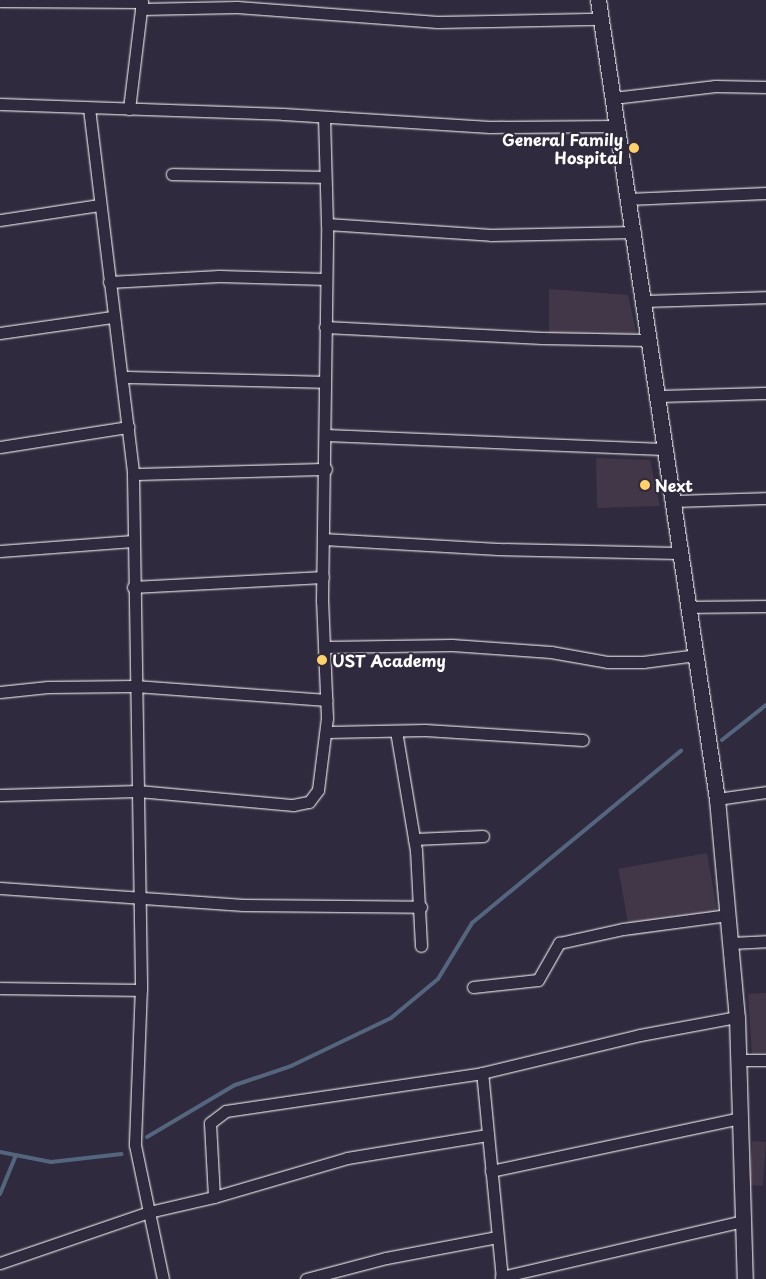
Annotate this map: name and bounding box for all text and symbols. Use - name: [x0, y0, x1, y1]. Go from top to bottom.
- place label: General Family Hospital: [501, 129, 623, 167]
- marker: General Family Hospital: [627, 141, 641, 155]
- place label: Next: [655, 475, 693, 495]
- marker: Next: [639, 479, 651, 491]
- place label: UST Academy: [332, 650, 445, 670]
- marker: UST Academy: [316, 654, 328, 666]

